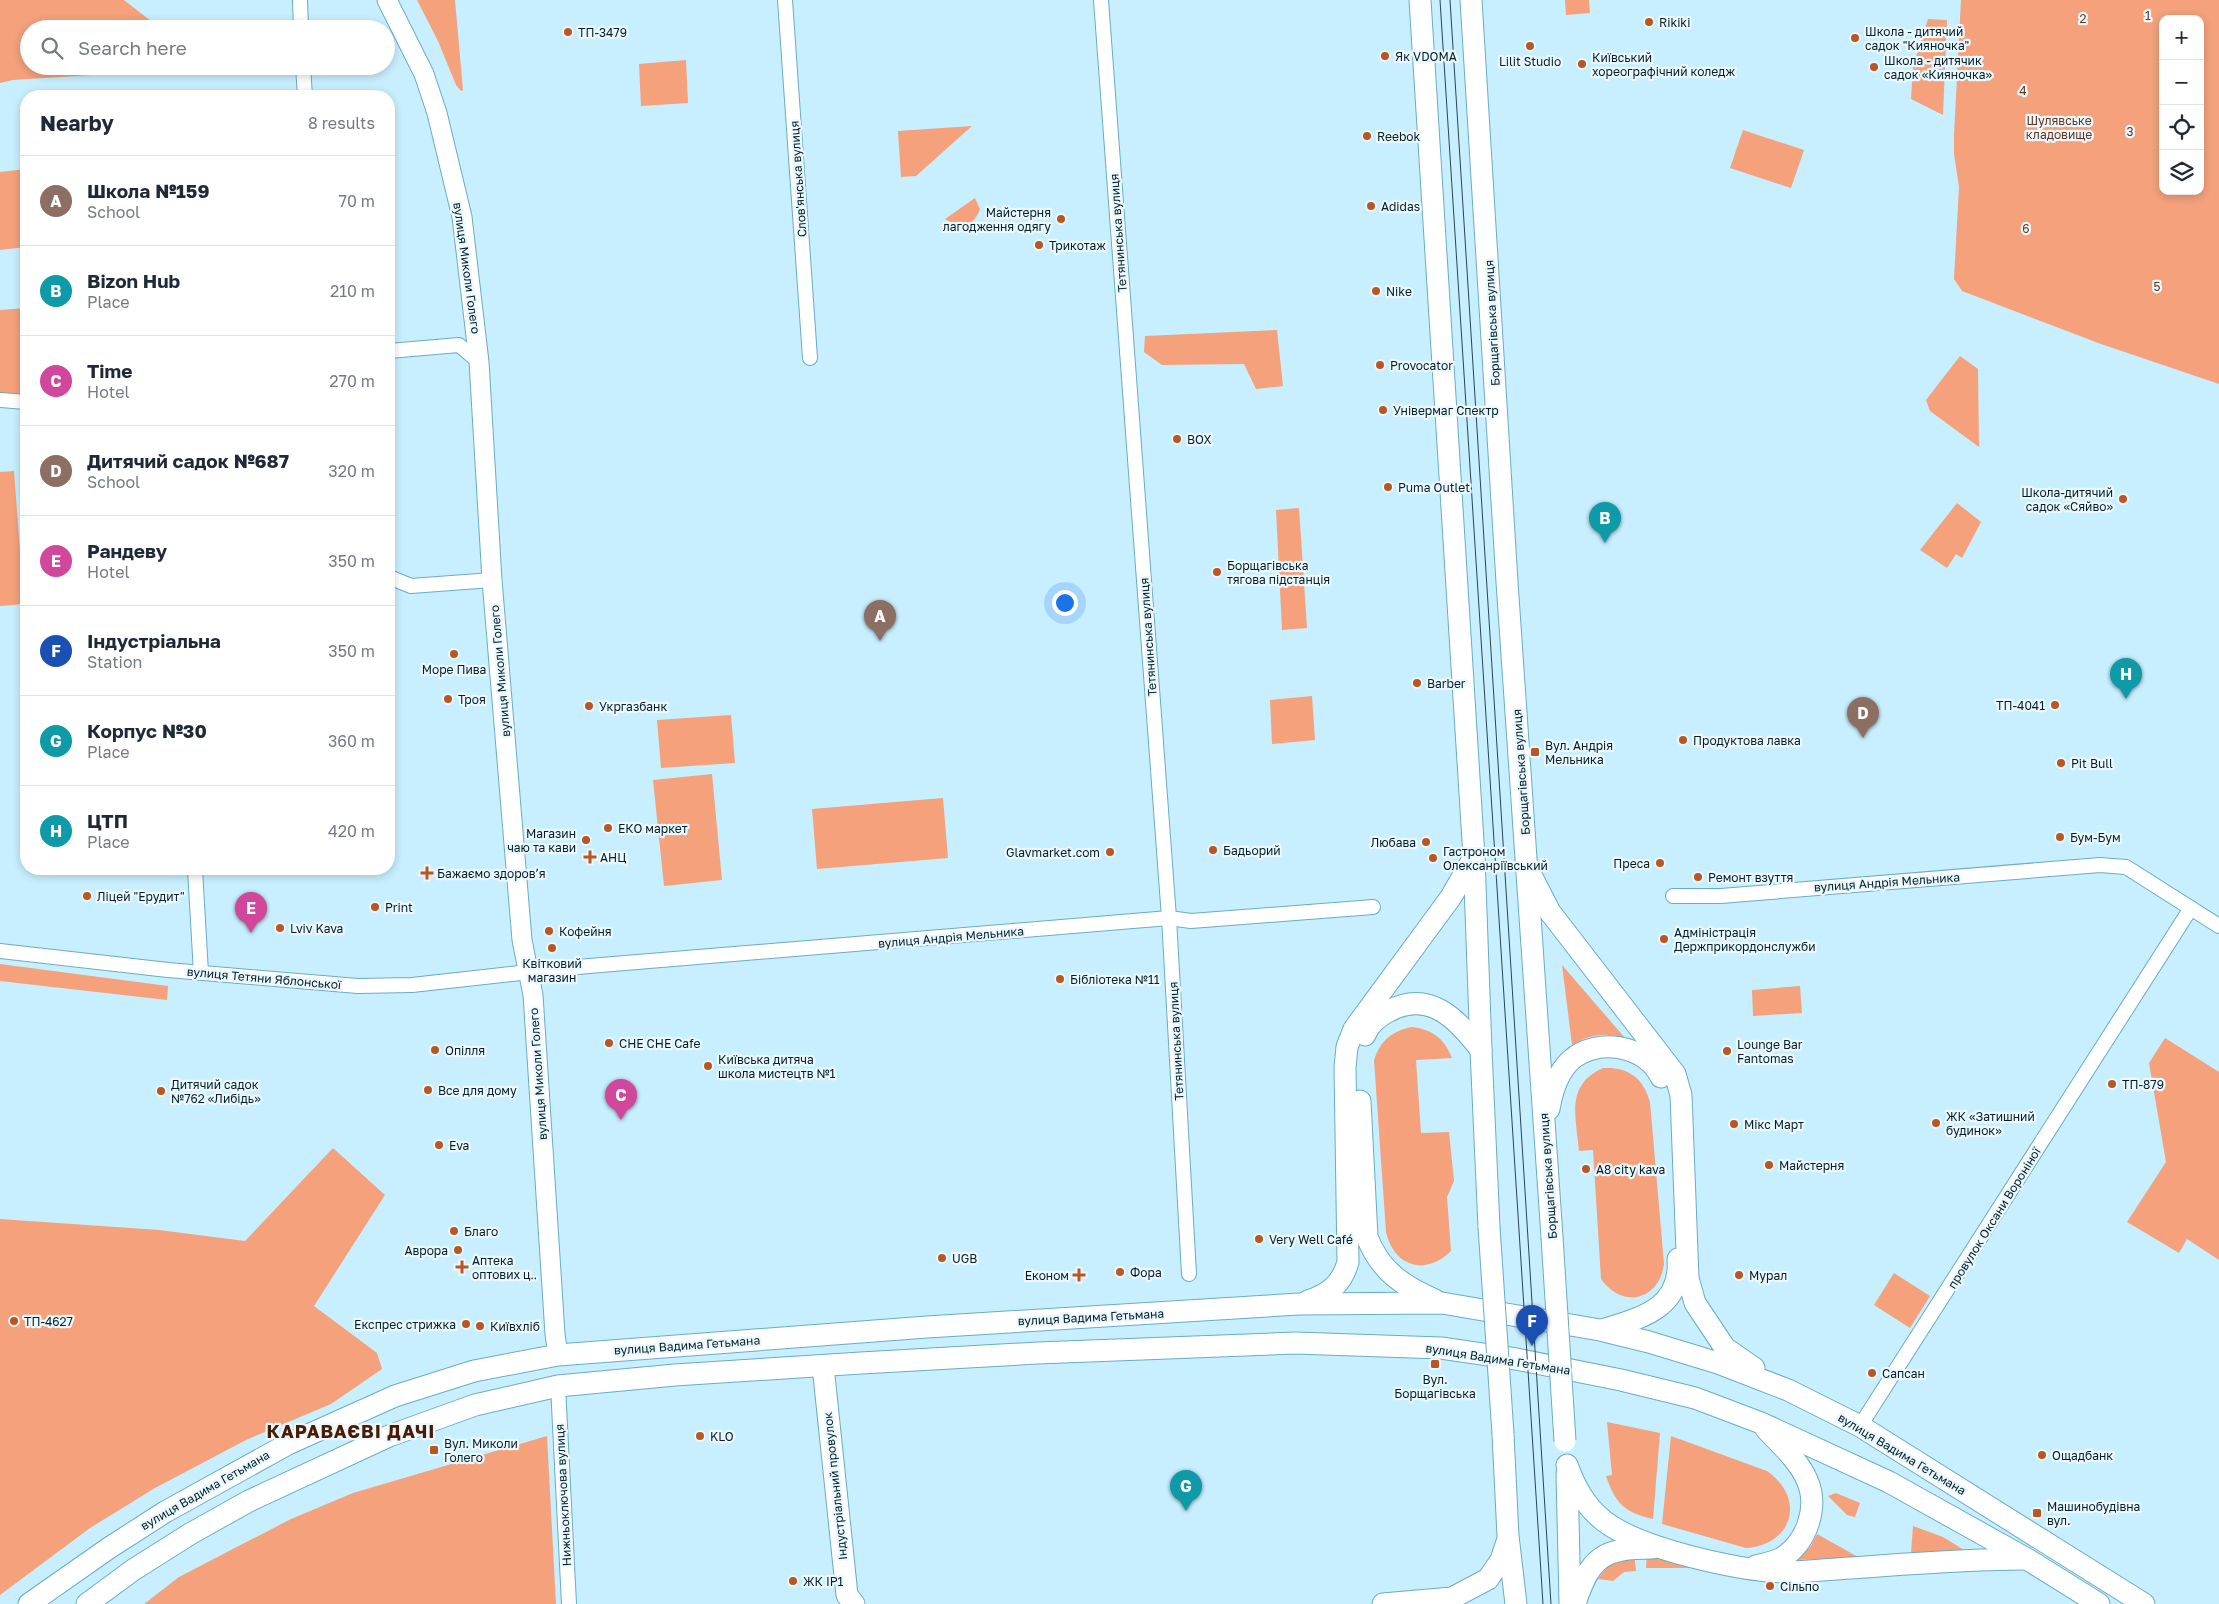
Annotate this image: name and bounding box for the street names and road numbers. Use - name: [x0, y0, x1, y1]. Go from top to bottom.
- street label: Слов'янська вулиця: [786, 120, 810, 238]
- street label: Тетянинська вулиця: [1106, 173, 1130, 293]
- street label: вулиця Миколи Голего: [450, 201, 484, 335]
- street label: Борщагівська вулиця: [1481, 260, 1503, 386]
- street label: Тетянинська вулиця: [1136, 577, 1160, 697]
- street label: вулиця Миколи Голего: [487, 604, 513, 738]
- street label: Борщагівська вулиця: [1509, 709, 1533, 835]
- street label: вулиця Андрія Мельника: [1813, 869, 1961, 895]
- street label: вулиця Андрія Мельника: [877, 923, 1025, 951]
- street label: вулиця Тетяни Яблонської: [186, 964, 343, 992]
- street label: Тетянинська вулиця: [1165, 981, 1187, 1101]
- street label: вулиця Миколи Голего: [526, 1007, 550, 1141]
- street label: Борщагівська вулиця: [1536, 1113, 1560, 1239]
- street label: провулок Оксани Вороніної: [1944, 1144, 2044, 1291]
- street label: вулиця Вадима Гетьмана: [1017, 1306, 1165, 1328]
- street label: вулиця Вадима Гетьмана: [613, 1332, 761, 1358]
- street label: вулиця Вадима Гетьмана: [1424, 1340, 1572, 1378]
- street label: вулиця Вадима Гетьмана: [1835, 1410, 1969, 1498]
- street label: Індустріальний провулок: [820, 1411, 850, 1561]
- street label: Нижньоключова вулиця: [552, 1423, 574, 1567]
- street label: вулиця Вадима Гетьмана: [138, 1447, 272, 1533]

